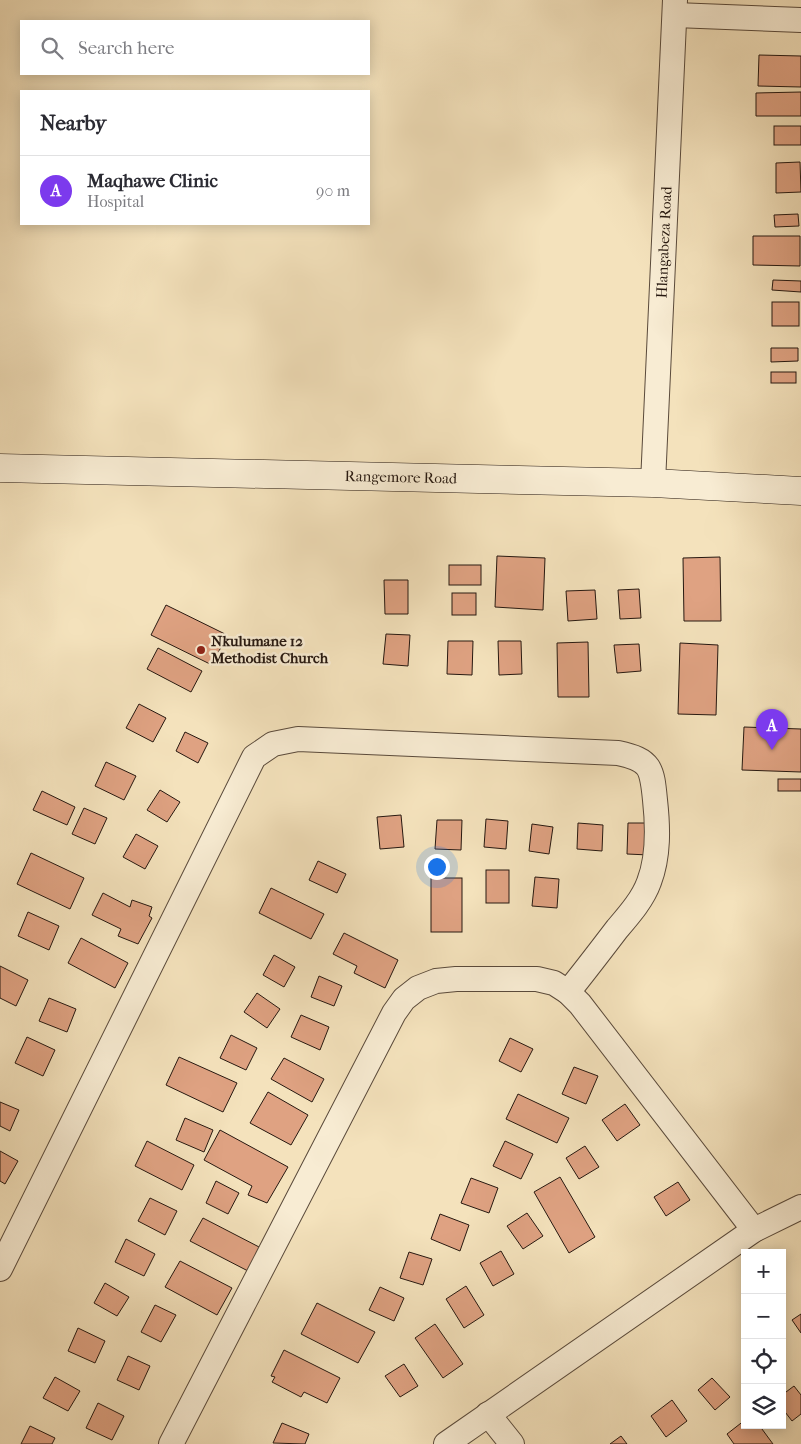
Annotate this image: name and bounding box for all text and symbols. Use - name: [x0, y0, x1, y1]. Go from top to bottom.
- search box: [20, 20, 370, 75]
- icon: search: [38, 34, 66, 62]
- text: Search here: [78, 37, 174, 59]
- text: Nearby: [40, 111, 106, 135]
- text: Maqhawe Clinic: [87, 170, 218, 192]
- text: A: [51, 181, 61, 200]
- text: 90 m: [316, 181, 350, 200]
- street label: Hlangabeza Road: [652, 185, 676, 299]
- text: Hospital: [87, 192, 144, 211]
- street label: Rangemore Road: [344, 467, 458, 488]
- place label: Nkulumane 12 Methodist Church: [210, 632, 329, 667]
- marker: Nkulumane 12 Methodist Church: [195, 644, 207, 656]
- pin: A: [756, 709, 788, 750]
- your location: [424, 854, 450, 880]
- map controls: [741, 1249, 786, 1429]
- button: +: [741, 1249, 786, 1294]
- button: −: [741, 1294, 786, 1339]
- button: locate: [741, 1339, 786, 1384]
- button: layers: [741, 1384, 786, 1429]

